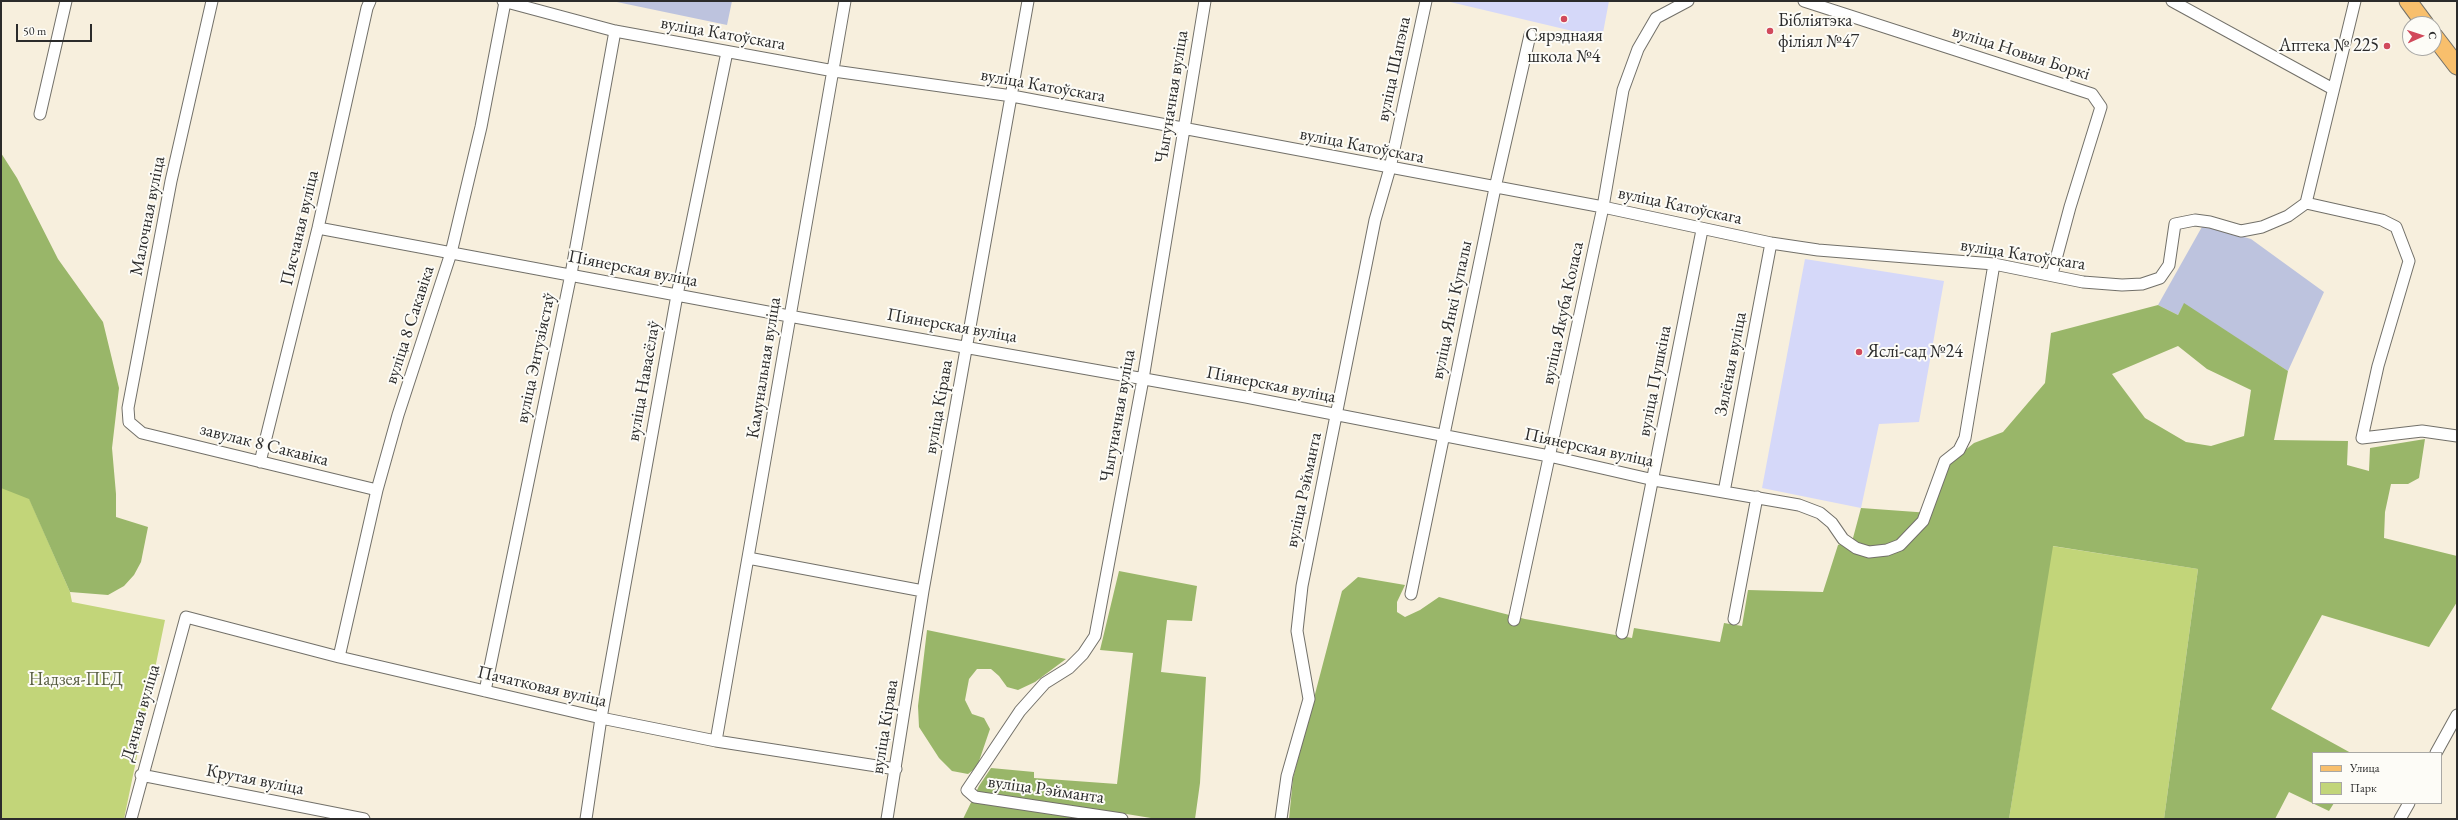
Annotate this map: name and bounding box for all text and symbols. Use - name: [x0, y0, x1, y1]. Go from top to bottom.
- place label: Бібліятэка філіял №47: [1778, 10, 1859, 52]
- street label: вуліца Катоўскага: [659, 12, 787, 56]
- marker: Сярэднаяя школа №4: [1559, 14, 1569, 24]
- street label: вуліца Шапэна: [1372, 15, 1416, 123]
- scale bar: [18, 16, 94, 42]
- north arrow: [2402, 16, 2442, 56]
- street label: вуліца Новыя Боркі: [1949, 21, 2093, 85]
- text: 50 m: [23, 23, 46, 39]
- place label: Сярэднаяя школа №4: [1525, 25, 1603, 68]
- marker: Бібліятэка філіял №47: [1765, 26, 1775, 36]
- street label: Чыгуначная вуліца: [1151, 29, 1193, 165]
- text: С: [2426, 31, 2440, 40]
- place label: Аптека № 225: [2279, 35, 2379, 57]
- marker: Аптека № 225: [2382, 41, 2392, 51]
- street label: вуліца Катоўскага: [979, 64, 1107, 108]
- street label: вуліца Катоўскага: [1298, 123, 1426, 169]
- street label: Малочная вуліца: [126, 154, 170, 278]
- street label: Пясчаная вуліца: [276, 168, 324, 288]
- street label: вуліца Катоўскага: [1616, 182, 1744, 230]
- street label: вуліца Катоўскага: [1959, 234, 2087, 276]
- street label: вуліца Янкі Купалы: [1427, 239, 1477, 381]
- street label: вуліца Якуба Коласа: [1537, 240, 1589, 386]
- street label: Піянерская вуліца: [566, 246, 700, 292]
- street label: вуліца 8 Сакавіка: [381, 263, 439, 387]
- street label: вуліца Энтузіястаў: [512, 291, 560, 425]
- street label: Камунальная вуліца: [742, 296, 786, 440]
- street label: Піянерская вуліца: [885, 304, 1019, 348]
- street label: Зялёная вуліца: [1710, 310, 1752, 418]
- street label: вуліца Навасёлаў: [623, 319, 665, 443]
- street label: вуліца Пушкіна: [1634, 324, 1676, 438]
- place label: Яслі-сад №24: [1867, 341, 1963, 363]
- marker: Яслі-сад №24: [1854, 347, 1864, 357]
- street label: Чыгуначная вуліца: [1096, 348, 1140, 484]
- street label: вуліца Кірава: [920, 358, 958, 456]
- street label: Піянерская вуліца: [1204, 362, 1338, 408]
- street label: завулак 8 Сакавіка: [197, 419, 331, 471]
- street label: Піянерская вуліца: [1522, 424, 1656, 472]
- street label: вуліца Рэйманта: [1281, 431, 1327, 549]
- street label: Дачная вуліца: [117, 662, 165, 764]
- street label: Пачатковая вуліца: [475, 662, 609, 712]
- park label: Надзея-ПЕД: [29, 669, 123, 691]
- street label: вуліца Кірава: [867, 678, 903, 776]
- legend: [2312, 752, 2442, 804]
- street label: Крутая вуліца: [204, 760, 306, 800]
- text: Улица: [2350, 760, 2380, 776]
- street label: вуліца Рэйманта: [987, 771, 1105, 809]
- text: Парк: [2350, 780, 2377, 796]

